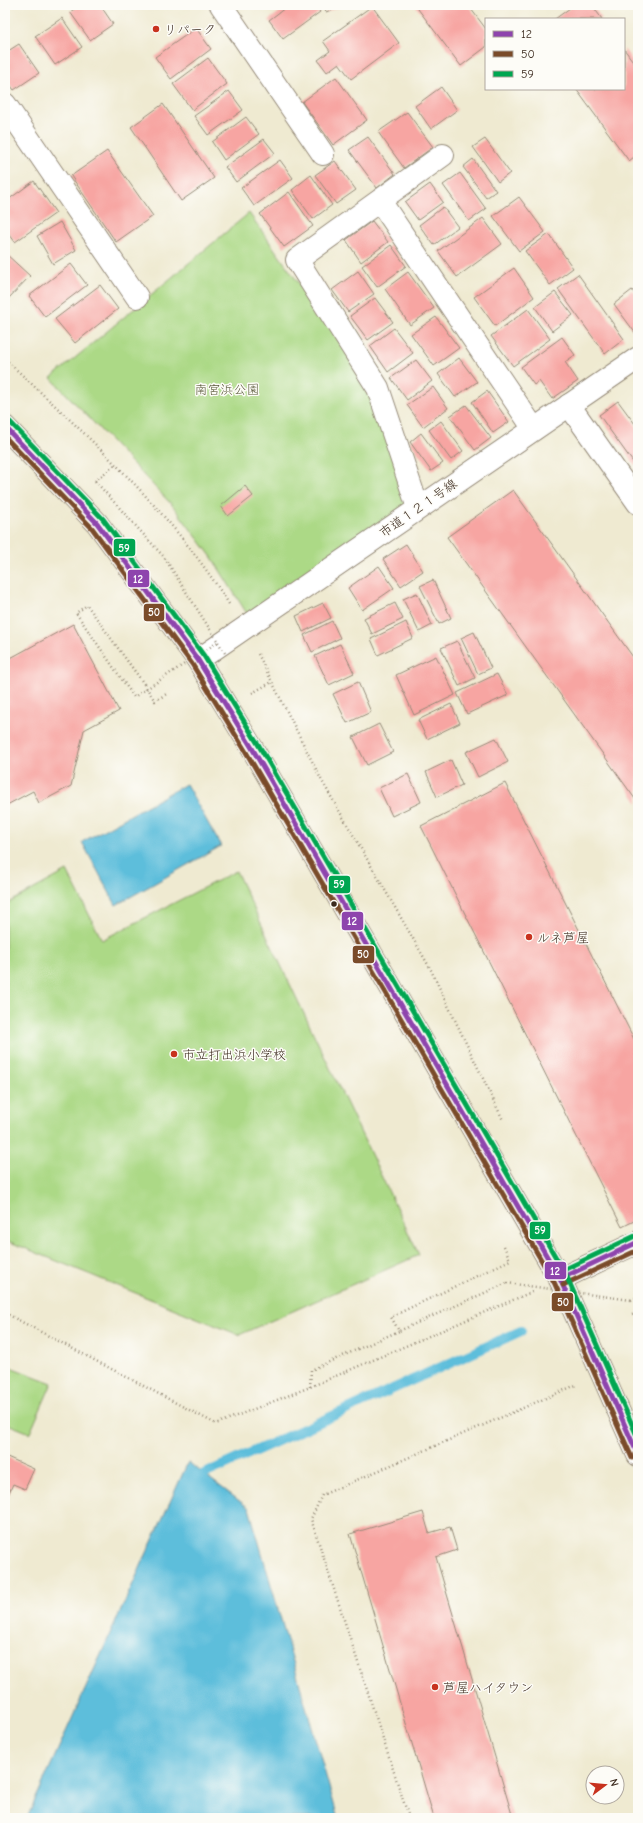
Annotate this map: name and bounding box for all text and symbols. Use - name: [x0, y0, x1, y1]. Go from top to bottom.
- legend: [485, 18, 625, 90]
- place label: リパーク: [164, 22, 216, 37]
- marker: リパーク: [151, 24, 161, 34]
- text: 12: [521, 27, 532, 41]
- text: 50: [521, 47, 535, 61]
- text: 59: [521, 67, 534, 81]
- park label: 南宮浜公園: [194, 382, 260, 397]
- street label: 市道１２１号線: [376, 475, 460, 540]
- line badge: 59: [113, 538, 136, 557]
- text: 59: [118, 542, 130, 555]
- line badge: 12: [127, 569, 150, 588]
- text: 12: [133, 573, 143, 586]
- line badge: 50: [143, 603, 165, 622]
- text: 50: [148, 606, 160, 619]
- line badge: 59: [328, 875, 351, 894]
- text: 59: [333, 878, 345, 891]
- unlabelled marker: [329, 899, 339, 909]
- line badge: 12: [341, 911, 364, 931]
- text: 12: [347, 915, 357, 928]
- place label: ルネ芦屋: [537, 930, 589, 945]
- marker: ルネ芦屋: [524, 932, 534, 942]
- line badge: 50: [352, 945, 375, 964]
- text: 50: [357, 948, 369, 961]
- place label: 市立打出浜小学校: [182, 1047, 286, 1062]
- marker: 市立打出浜小学校: [169, 1049, 179, 1059]
- line badge: 59: [529, 1221, 551, 1240]
- text: 59: [534, 1224, 546, 1237]
- line badge: 12: [544, 1261, 567, 1280]
- text: 12: [550, 1265, 560, 1278]
- line badge: 50: [551, 1292, 574, 1312]
- text: 50: [557, 1296, 569, 1309]
- place label: 芦屋ハイタウン: [443, 1680, 533, 1695]
- marker: 芦屋ハイタウン: [430, 1682, 440, 1692]
- north arrow: [585, 1765, 625, 1805]
- text: N: [607, 1777, 621, 1788]

